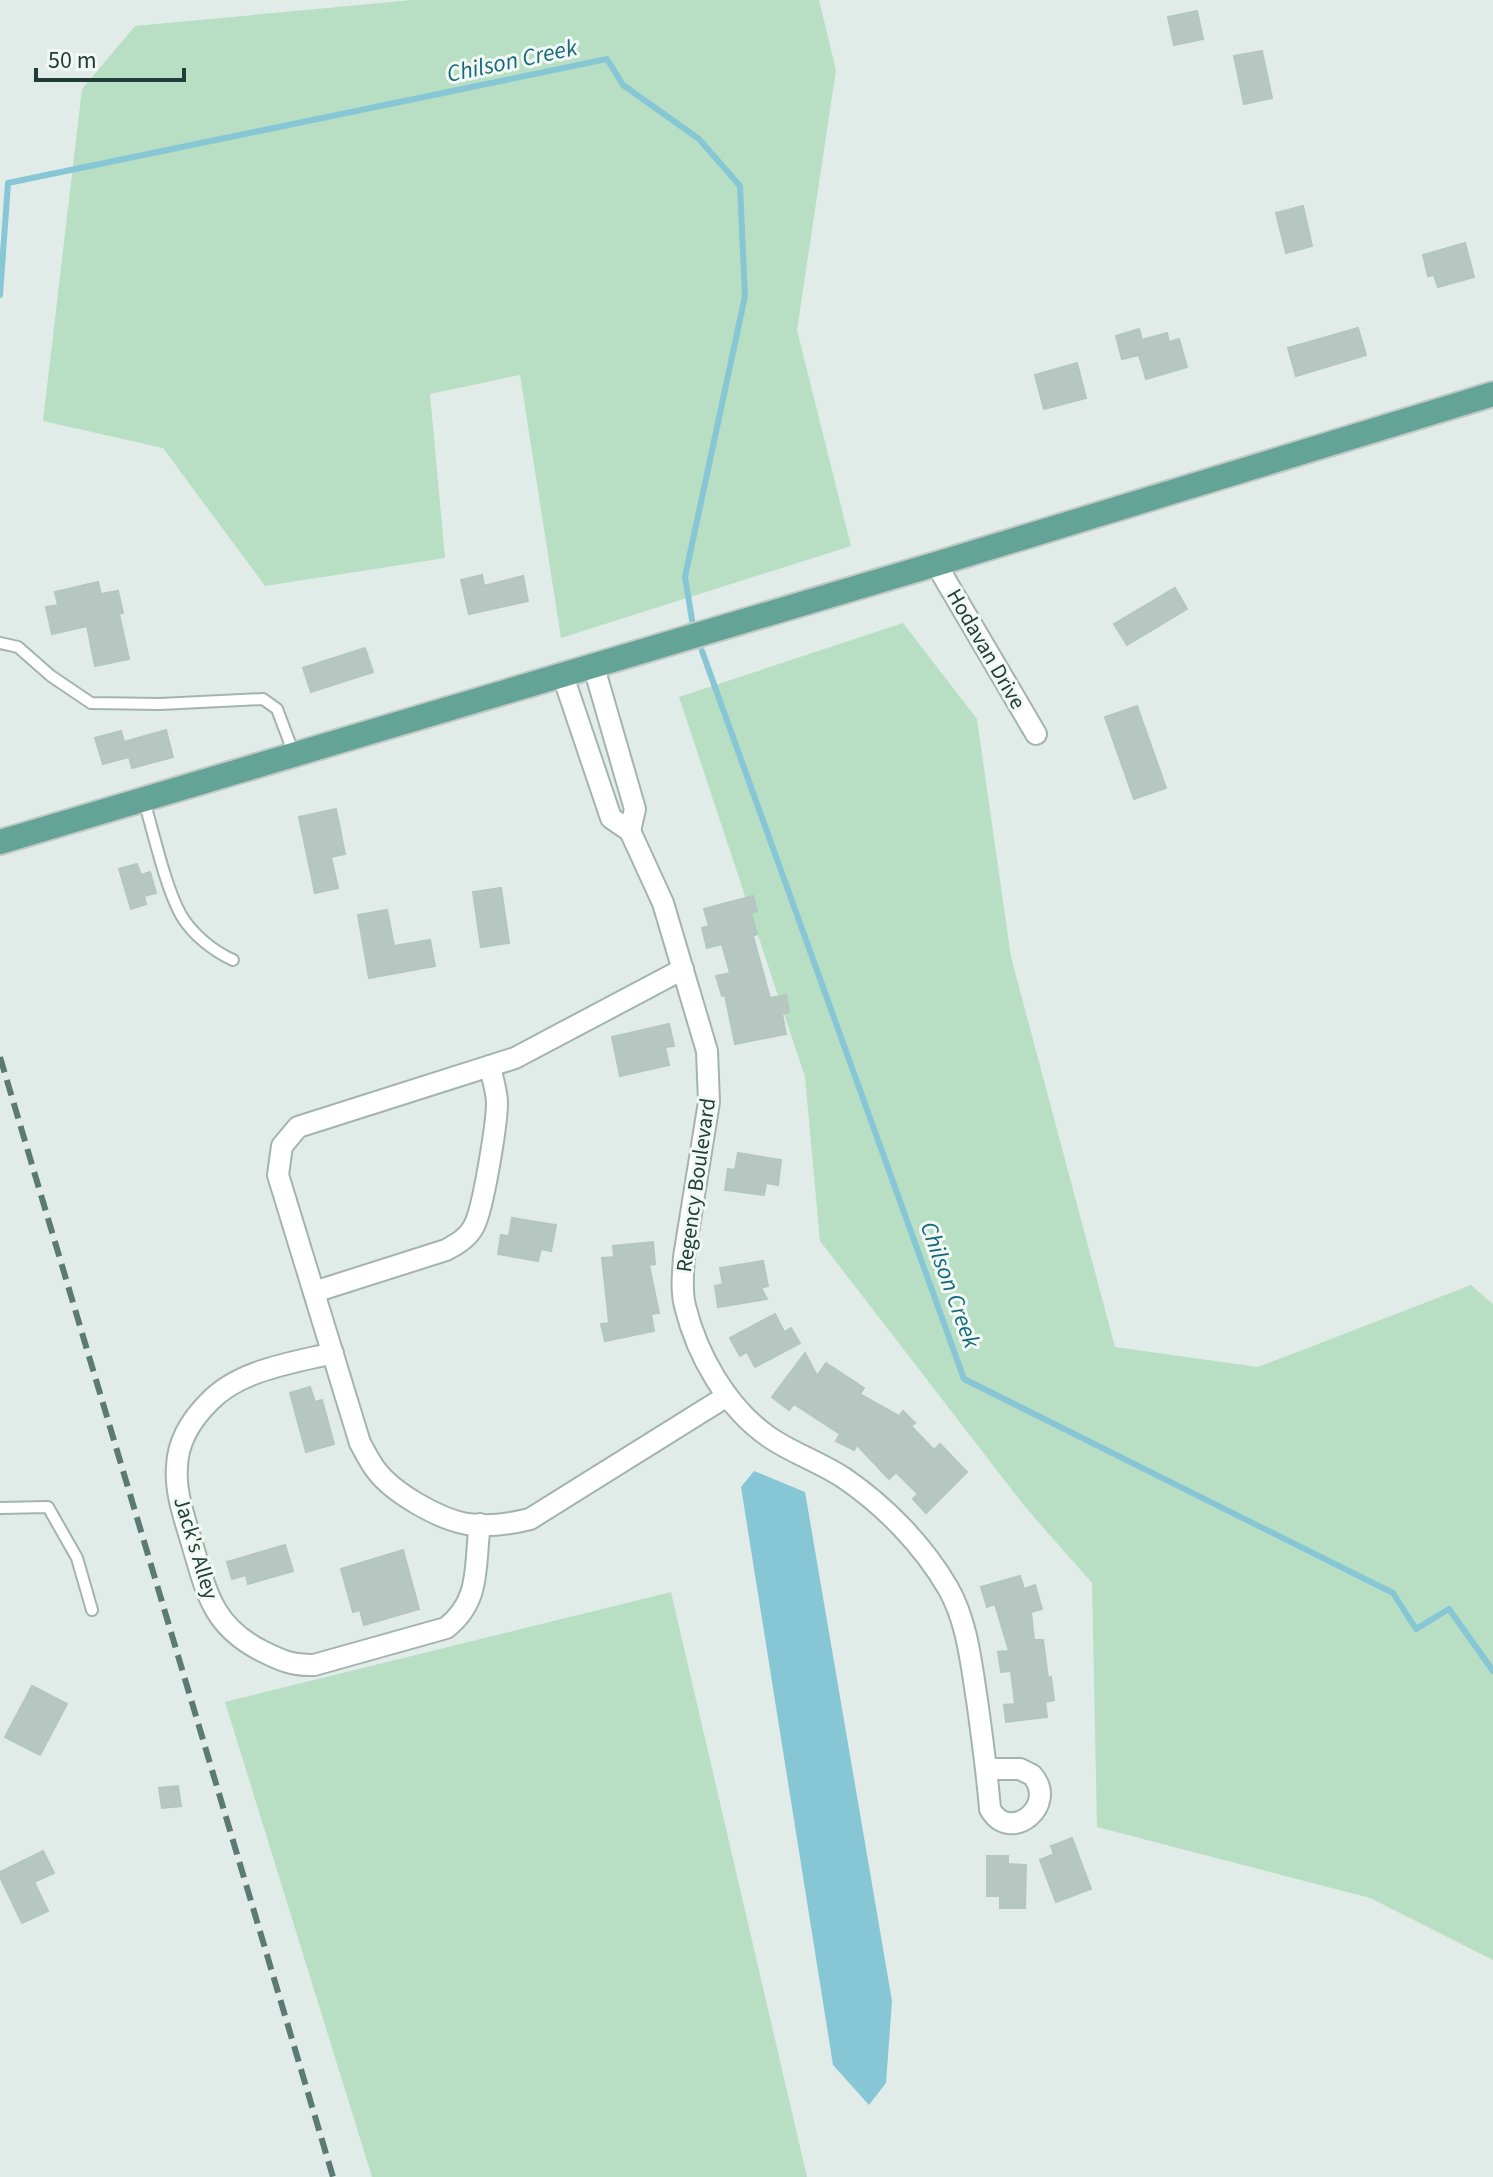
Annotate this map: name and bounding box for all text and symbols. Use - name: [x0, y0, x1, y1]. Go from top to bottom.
- water label: Chilson Creek: [444, 30, 581, 92]
- scale bar: [36, 32, 184, 82]
- text: 50 m: [48, 43, 97, 78]
- street label: Hodavan Drive: [938, 583, 1034, 715]
- street label: Regency Boulevard: [668, 1096, 724, 1274]
- water label: Chilson Creek: [911, 1217, 989, 1354]
- street label: Jack's Alley: [165, 1493, 227, 1604]

